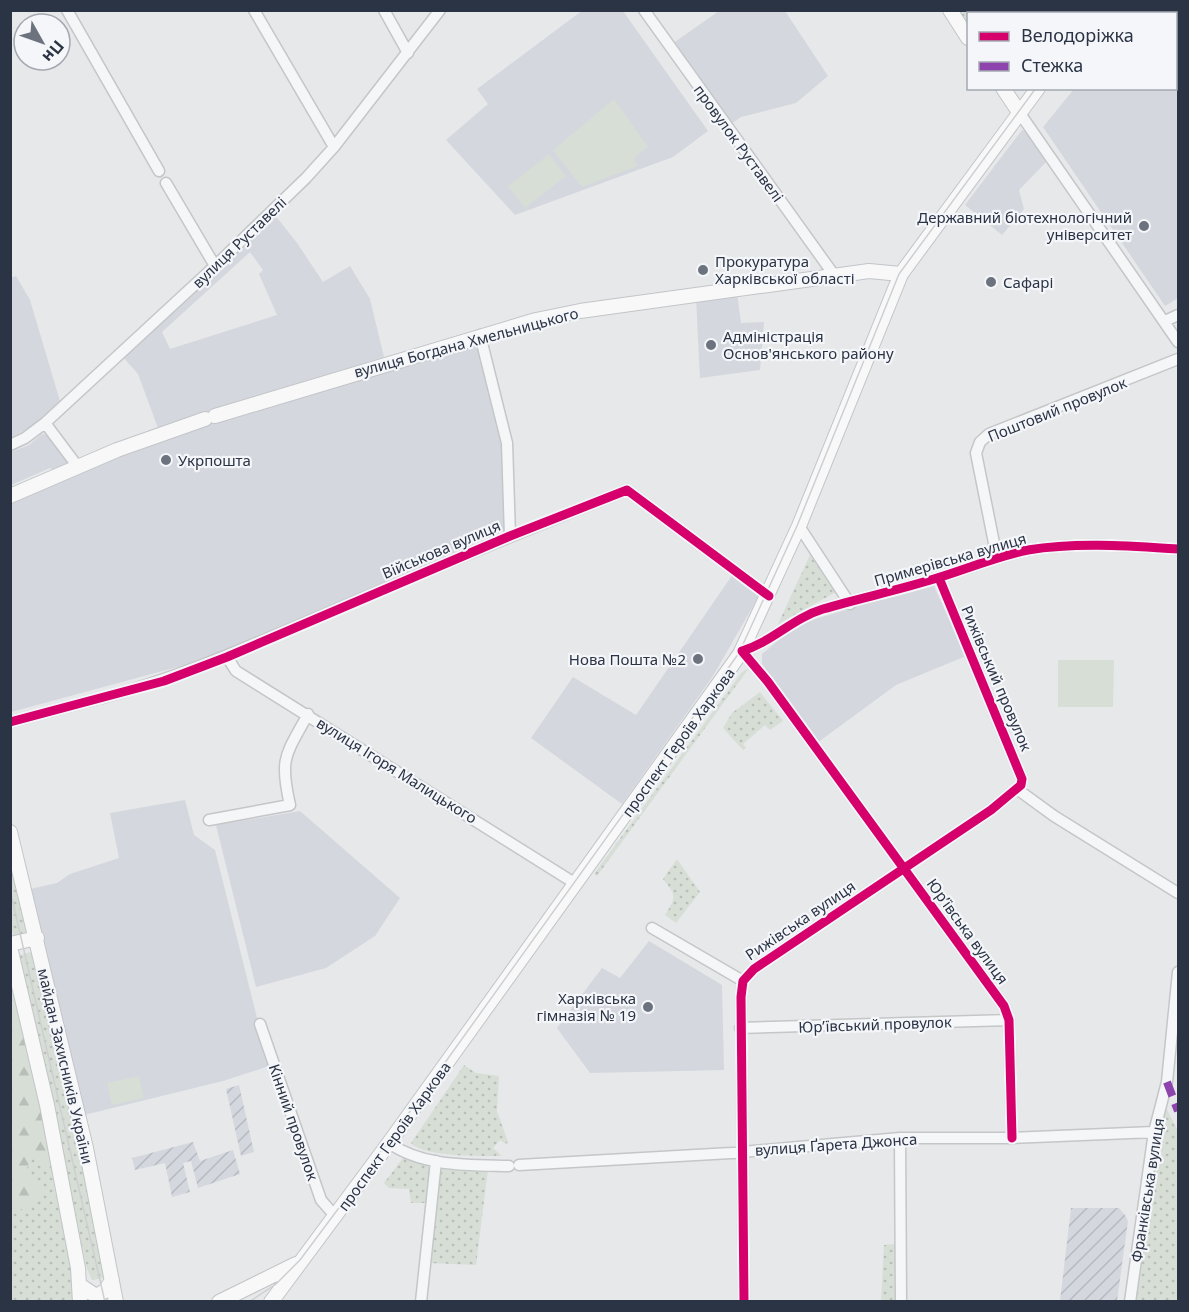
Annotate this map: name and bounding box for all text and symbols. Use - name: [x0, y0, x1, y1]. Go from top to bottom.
- north arrow: [12, 12, 72, 72]
- legend: [967, 12, 1177, 90]
- text: Велодоріжка: [1021, 23, 1134, 47]
- text: Пн: [38, 36, 69, 67]
- text: Стежка: [1021, 53, 1083, 77]
- street label: провулок Руставелі: [690, 80, 788, 206]
- street label: вулиця Руставелі: [188, 192, 290, 292]
- place label: Державний біотехнологічний університет: [917, 207, 1132, 244]
- marker: Державний біотехнологічний університет: [1137, 219, 1151, 233]
- place label: Прокуратура Харківської області: [715, 251, 855, 288]
- marker: Прокуратура Харківської області: [696, 263, 710, 277]
- place label: Сафарі: [1003, 272, 1053, 292]
- marker: Сафарі: [984, 275, 998, 289]
- street label: вулиця Богдана Хмельницького: [352, 302, 580, 382]
- place label: Адміністрація Основ'янського району: [723, 326, 894, 363]
- marker: Адміністрація Основ'янського району: [704, 338, 718, 352]
- street label: Поштовий провулок: [985, 372, 1129, 446]
- place label: Укрпошта: [178, 450, 251, 470]
- marker: Укрпошта: [159, 453, 173, 467]
- street label: Військова вулиця: [379, 515, 503, 583]
- street label: Примерівська вулиця: [872, 528, 1028, 590]
- street label: Рижівський провулок: [957, 602, 1037, 754]
- place label: Нова Пошта №2: [569, 649, 686, 669]
- marker: Нова Пошта №2: [691, 652, 705, 666]
- street label: проспект Героїв Харкова: [617, 663, 739, 821]
- street label: вулиця Ігоря Малицького: [313, 712, 481, 828]
- street label: Юр’ївська вулиця: [923, 874, 1013, 988]
- street label: Рижівська вулиця: [741, 876, 859, 964]
- street label: майдан Захисників України: [34, 966, 98, 1166]
- place label: Харківська гімназія № 19: [536, 988, 636, 1025]
- marker: Харківська гімназія № 19: [641, 1000, 655, 1014]
- street label: Юр’ївський провулок: [798, 1011, 952, 1037]
- street label: проспект Героїв Харкова: [333, 1057, 455, 1215]
- street label: Кінний провулок: [265, 1061, 323, 1183]
- street label: Франківська вулиця: [1126, 1116, 1168, 1264]
- street label: вулиця Ґарета Джонса: [754, 1128, 918, 1160]

